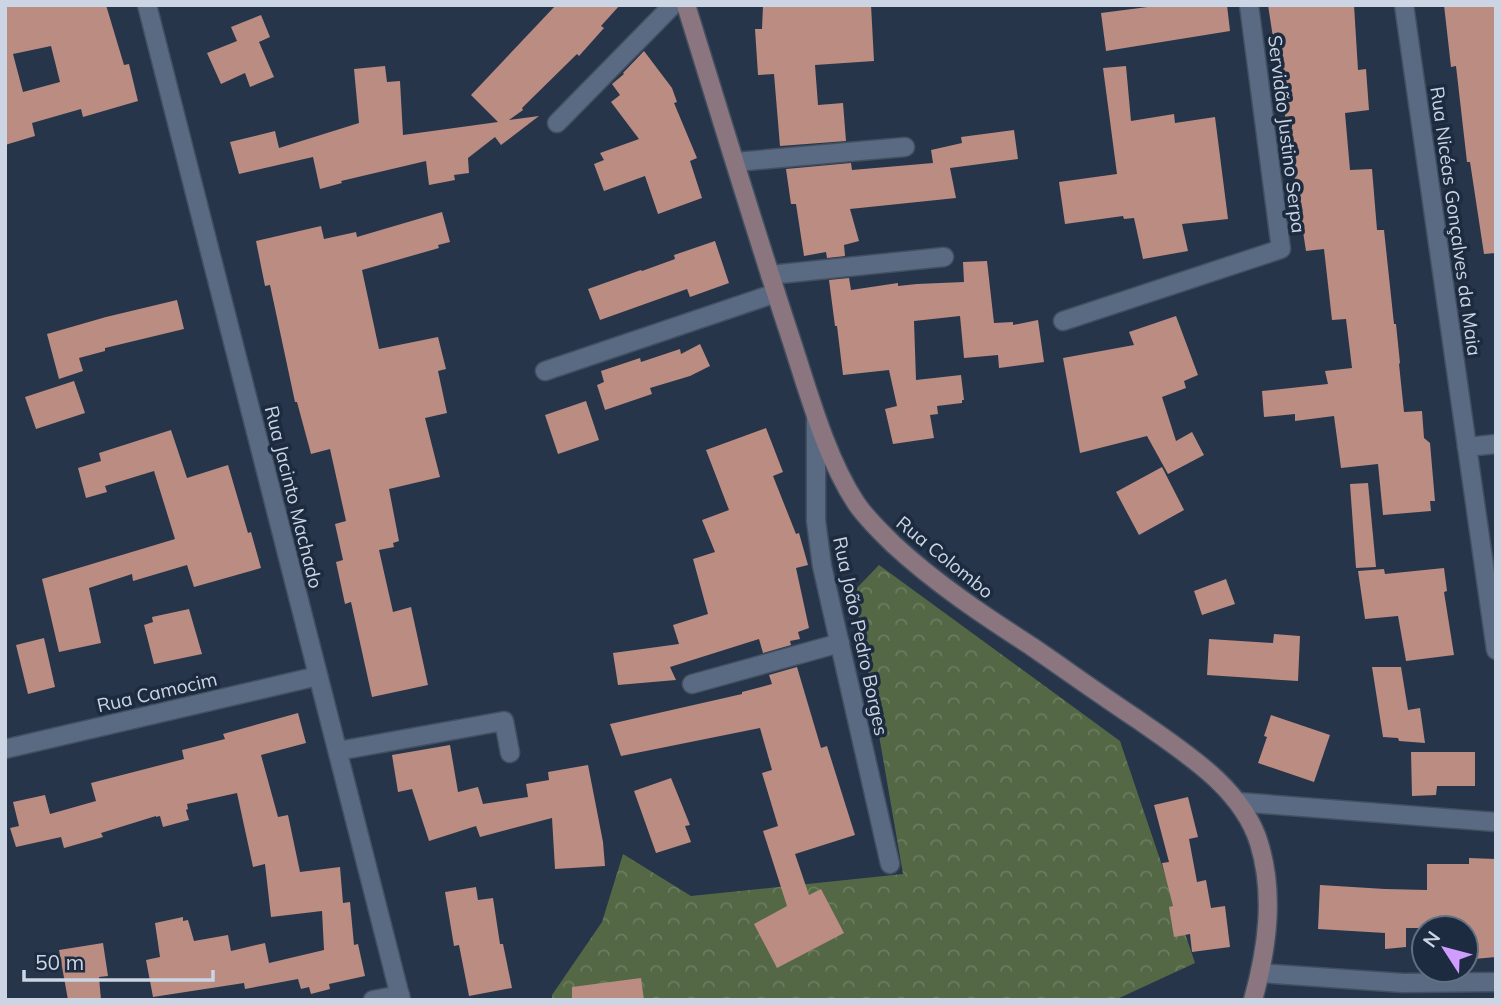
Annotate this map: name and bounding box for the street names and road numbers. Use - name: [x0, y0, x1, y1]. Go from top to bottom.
- street label: Servidão Justino Serpa: [1263, 34, 1311, 234]
- street label: Rua Nicéas Gonçalves da Maia: [1425, 85, 1487, 357]
- street label: Rua Jacinto Machado: [260, 403, 328, 591]
- street label: Rua Colombo: [892, 511, 998, 603]
- street label: Rua João Pedro Borges: [828, 534, 894, 738]
- street label: Rua Camocim: [95, 667, 219, 717]

